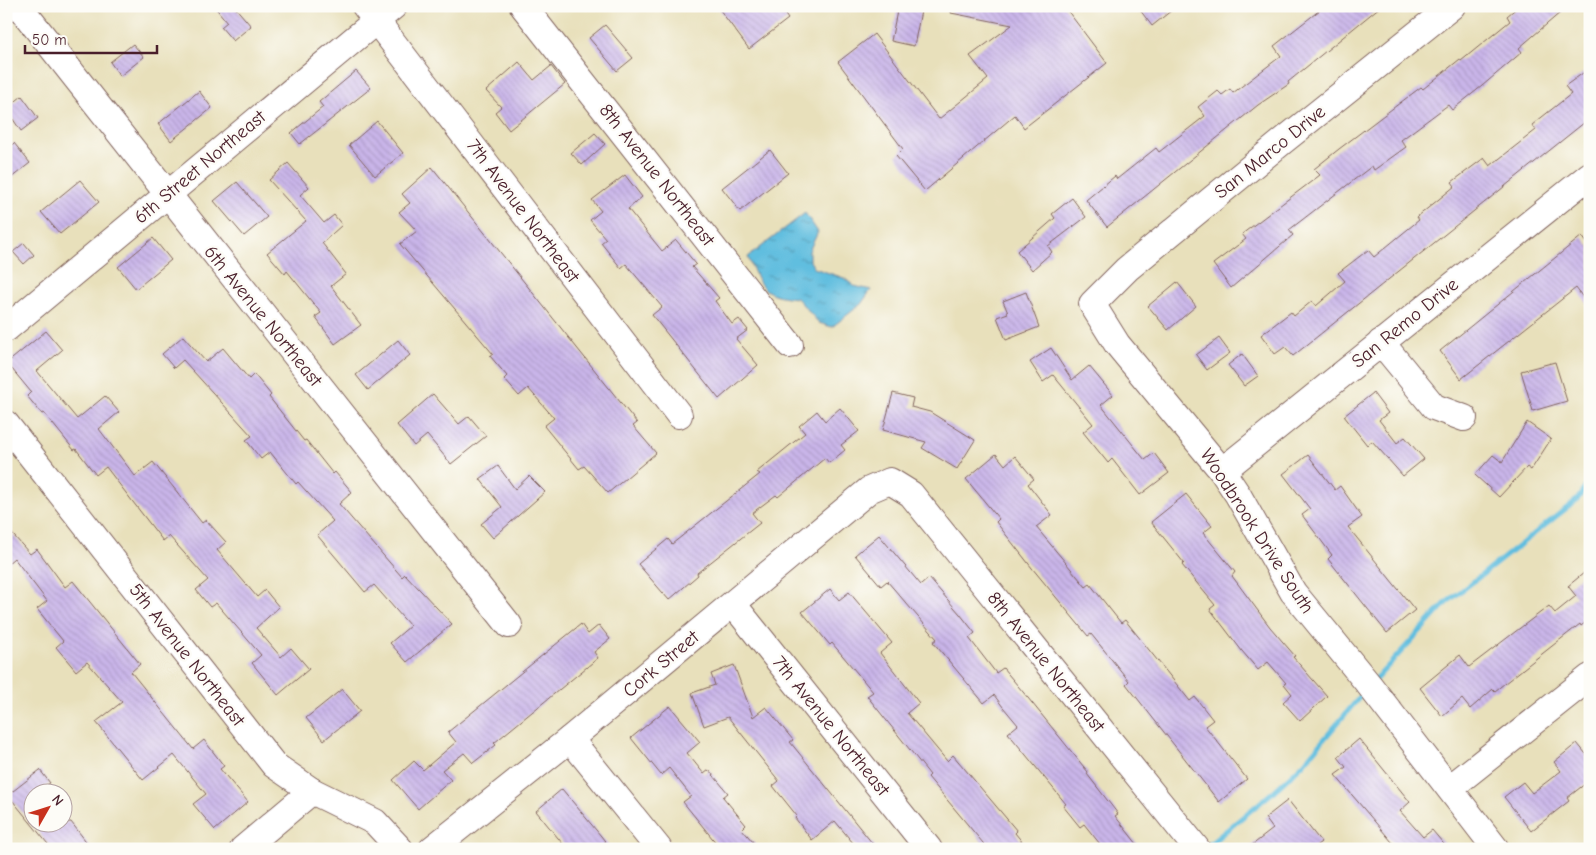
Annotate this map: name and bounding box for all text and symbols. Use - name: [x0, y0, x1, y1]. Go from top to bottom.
- scale bar: [25, 22, 158, 54]
- text: 50 m: [32, 31, 67, 49]
- street label: 8th Avenue Northeast: [595, 100, 720, 251]
- street label: San Marco Drive: [1210, 101, 1330, 203]
- street label: 6th Street Northeast: [130, 105, 271, 228]
- street label: 7th Avenue Northeast: [462, 135, 584, 287]
- street label: 6th Avenue Northeast: [199, 241, 327, 391]
- street label: San Remo Drive: [1347, 273, 1463, 373]
- street label: Woodbrook Drive South: [1195, 444, 1319, 618]
- street label: 5th Avenue Northeast: [125, 579, 250, 731]
- street label: 8th Avenue Northeast: [983, 587, 1110, 737]
- street label: Cork Street: [619, 626, 704, 702]
- street label: 7th Avenue Northeast: [768, 652, 895, 801]
- north arrow: [22, 782, 72, 832]
- text: N: [48, 791, 67, 809]

